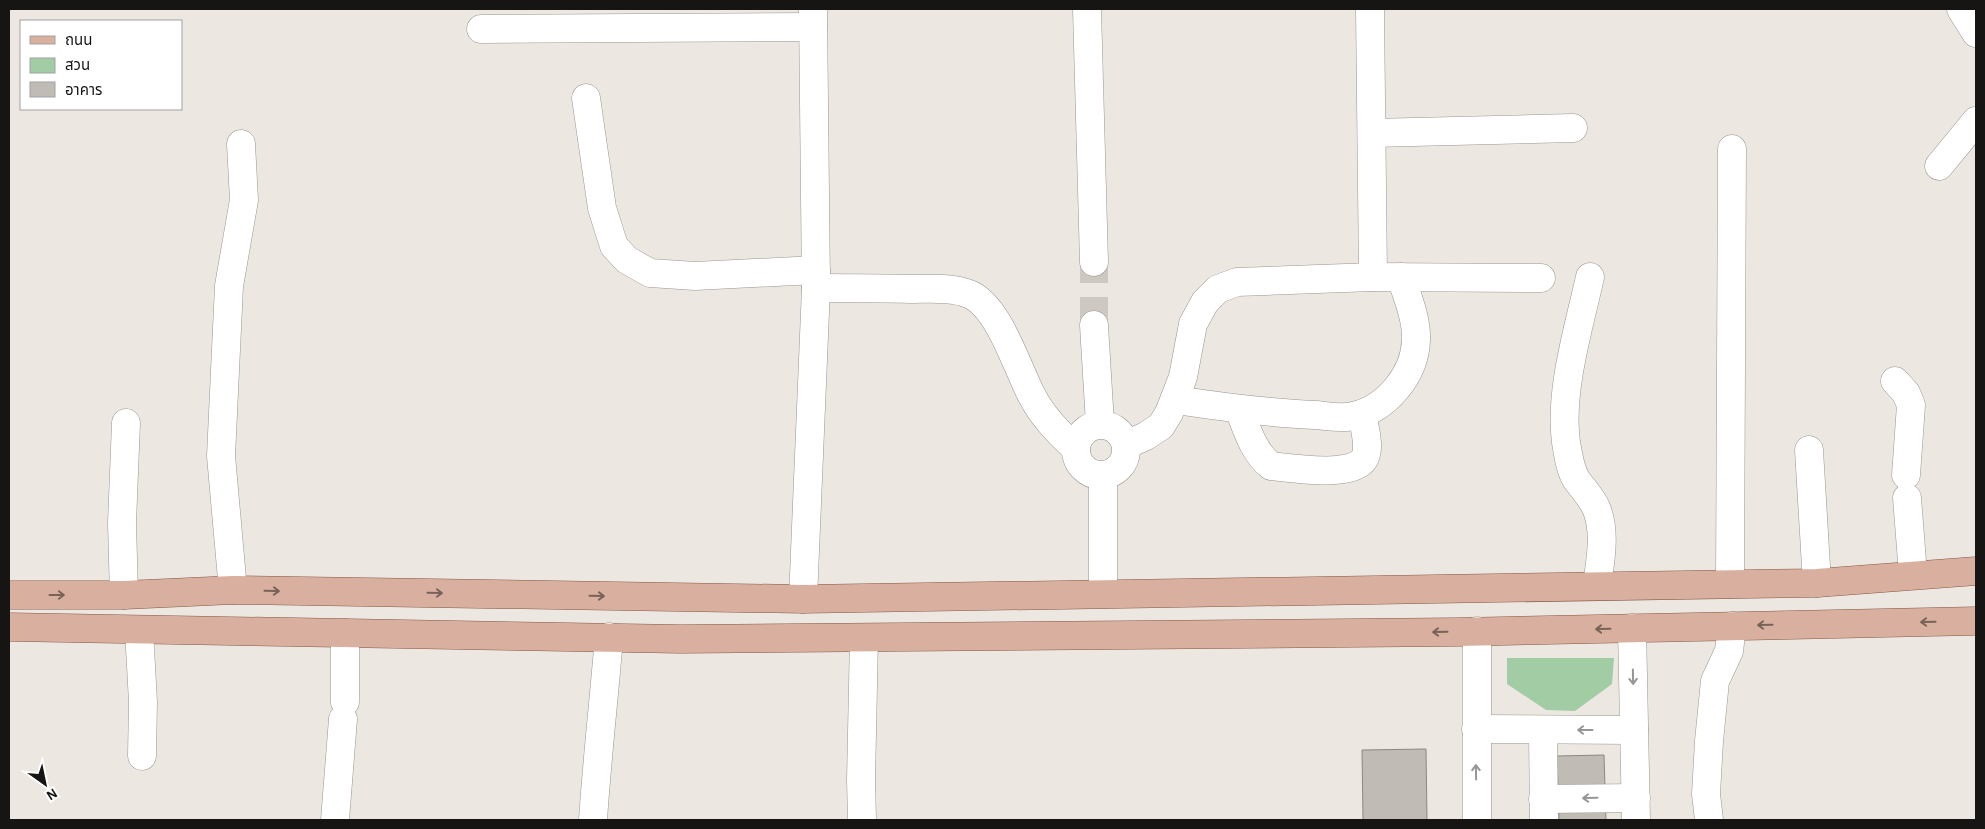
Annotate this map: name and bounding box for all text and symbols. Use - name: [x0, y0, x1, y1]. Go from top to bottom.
- legend: [20, 20, 182, 110]
- text: ถนน: [65, 33, 92, 48]
- text: สวน: [65, 58, 90, 73]
- text: อาคาร: [65, 83, 102, 98]
- one-way arrow: [264, 586, 280, 596]
- one-way arrow: [427, 589, 443, 598]
- one-way arrow: [49, 590, 65, 600]
- one-way arrow: [589, 591, 605, 601]
- one-way arrow: [1920, 617, 1936, 626]
- one-way arrow: [1757, 620, 1774, 630]
- one-way arrow: [1595, 624, 1611, 633]
- one-way arrow: [1432, 627, 1448, 637]
- one-way arrow: [1628, 668, 1638, 685]
- one-way arrow: [1578, 725, 1594, 735]
- north arrow: [20, 759, 70, 809]
- one-way arrow: [1472, 764, 1481, 780]
- text: N: [44, 786, 59, 803]
- one-way arrow: [1582, 794, 1598, 803]

